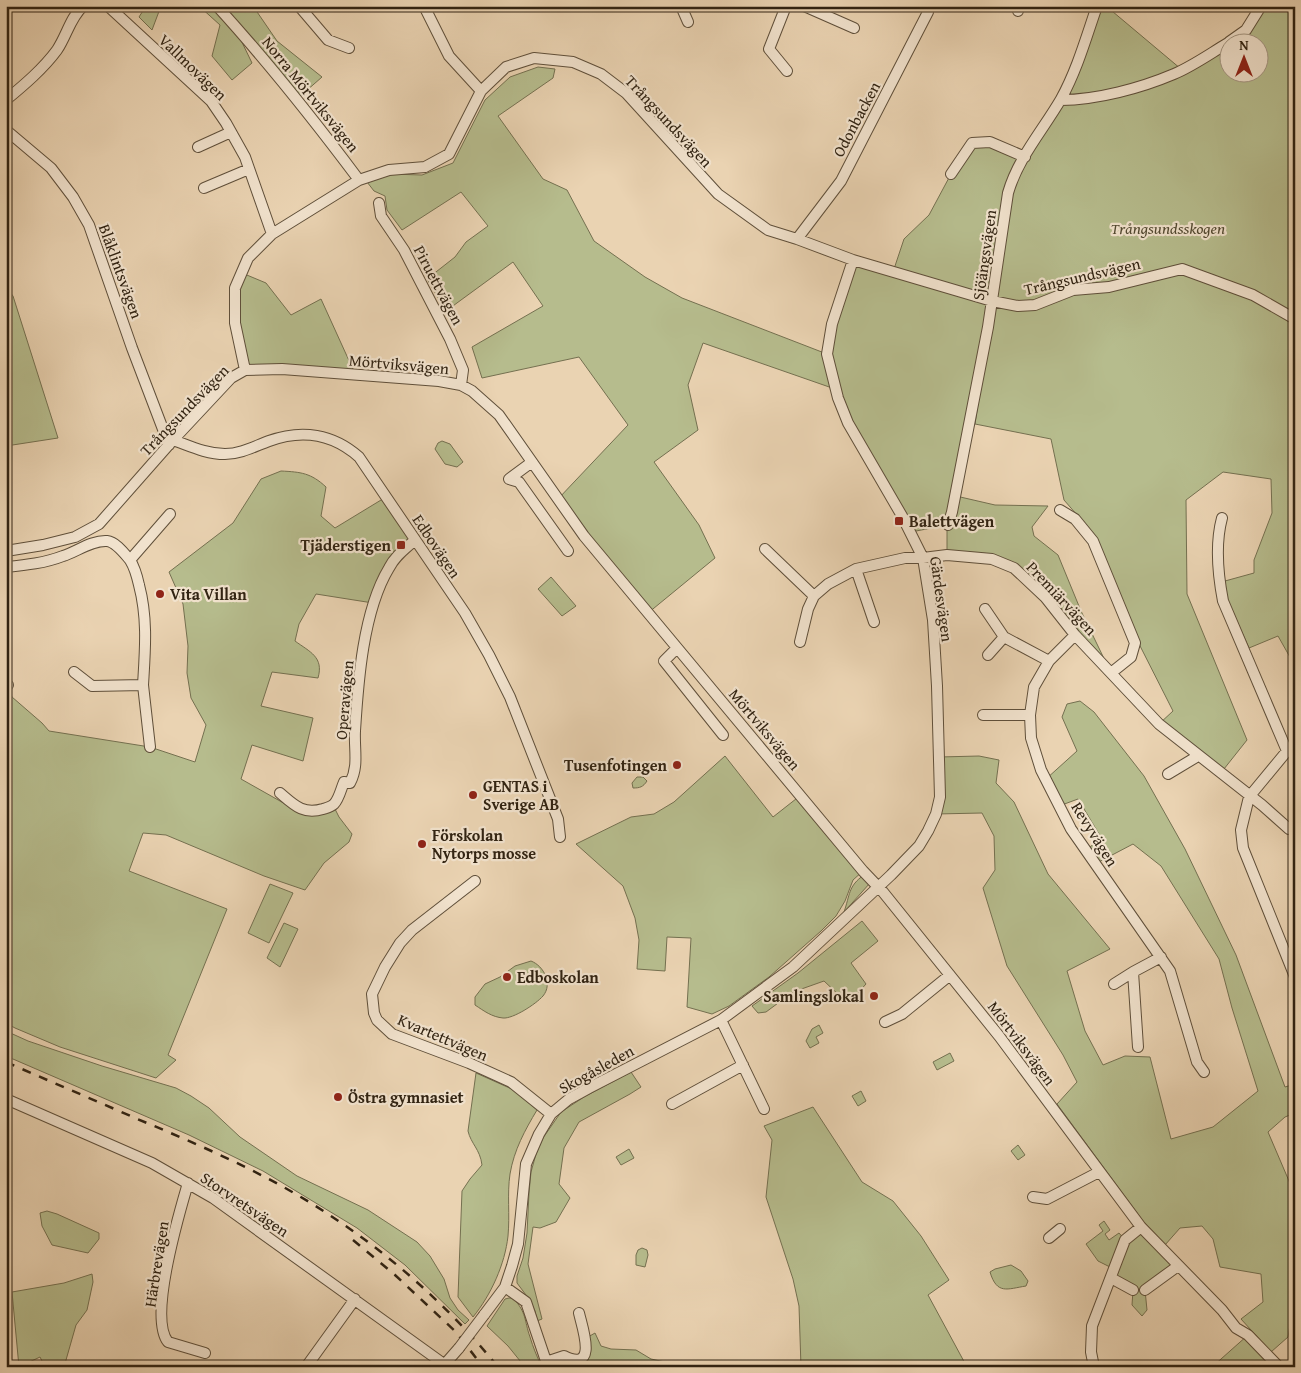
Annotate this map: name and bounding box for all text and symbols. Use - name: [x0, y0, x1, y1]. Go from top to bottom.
- street label: Vallmovägen: [153, 28, 233, 106]
- street label: Norra Mörtviksvägen: [257, 31, 365, 157]
- north arrow: [1218, 32, 1268, 82]
- text: N: [1239, 35, 1249, 55]
- street label: Trångsundsvägen: [620, 69, 718, 173]
- street label: Odonbacken: [826, 77, 886, 161]
- street label: Sjöängsvägen: [966, 208, 1002, 302]
- park label: Trångsundsskogen: [1111, 216, 1225, 240]
- street label: Blåklintsvägen: [93, 220, 149, 322]
- street label: Piruettvägen: [408, 241, 470, 329]
- street label: Trångsundsvägen: [1021, 251, 1143, 301]
- street label: Mörtviksvägen: [348, 348, 450, 380]
- street label: Trångsundsvägen: [134, 359, 234, 461]
- street label: Edbovägen: [407, 509, 467, 583]
- place label: Balettvägen: [909, 509, 995, 533]
- marker: Balettvägen: [893, 515, 905, 527]
- place label: Tjäderstigen: [301, 533, 392, 557]
- marker: Tjäderstigen: [395, 539, 407, 551]
- street label: Gärdesvägen: [924, 555, 960, 643]
- street label: Premiärvägen: [1021, 555, 1103, 641]
- place label: Vita Villan: [170, 582, 247, 606]
- marker: Vita Villan: [154, 588, 166, 600]
- street label: Operavägen: [329, 659, 359, 741]
- street label: Mörtviksvägen: [724, 683, 806, 775]
- place label: Tusenfotingen: [564, 753, 668, 777]
- marker: Tusenfotingen: [671, 759, 683, 771]
- place label: GENTAS i Sverige AB: [483, 774, 559, 816]
- marker: GENTAS i Sverige AB: [467, 789, 479, 801]
- street label: Revyvägen: [1066, 797, 1124, 871]
- place label: Förskolan Nytorps mosse: [432, 823, 536, 865]
- marker: Förskolan Nytorps mosse: [416, 838, 428, 850]
- place label: Edboskolan: [517, 965, 599, 989]
- marker: Edboskolan: [501, 971, 513, 983]
- place label: Samlingslokal: [763, 984, 864, 1008]
- marker: Samlingslokal: [868, 990, 880, 1002]
- street label: Mörtviksvägen: [982, 996, 1062, 1090]
- street label: Kvartettvägen: [394, 1007, 492, 1067]
- street label: Skogåsleden: [554, 1038, 638, 1100]
- place label: Östra gymnasiet: [348, 1085, 464, 1109]
- marker: Östra gymnasiet: [332, 1091, 344, 1103]
- street label: Storvretsvägen: [196, 1166, 294, 1242]
- street label: Härbrevägen: [137, 1219, 175, 1309]

